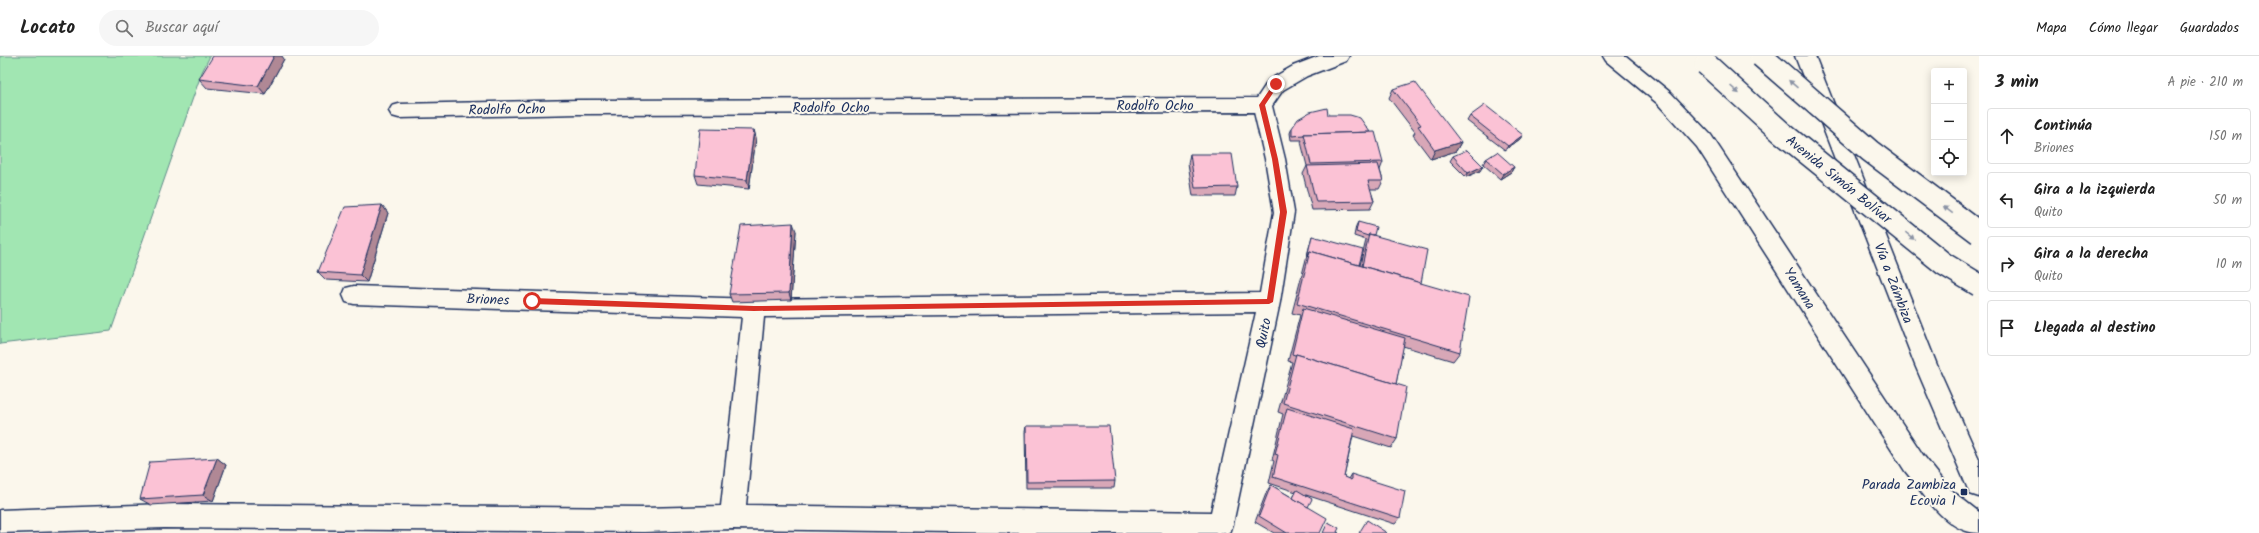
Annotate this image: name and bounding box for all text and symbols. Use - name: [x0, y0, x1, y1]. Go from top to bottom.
- search box: [99, 10, 379, 46]
- text: Locato: [20, 13, 75, 43]
- text: Buscar aquí: [145, 16, 218, 40]
- icon: search: [113, 17, 135, 39]
- text: Mapa: [2036, 17, 2067, 39]
- text: Cómo llegar: [2089, 17, 2158, 39]
- text: Guardados: [2180, 17, 2239, 39]
- map controls: [1931, 68, 1967, 176]
- button: +: [1931, 68, 1967, 104]
- text: 3 min: [1995, 69, 2039, 96]
- text: A pie · 210 m: [2168, 72, 2243, 93]
- route end: [1267, 75, 1285, 93]
- one-way arrow: [1787, 79, 1798, 88]
- one-way arrow: [1730, 86, 1740, 95]
- street label: Rodolfo Ocho: [1116, 95, 1194, 117]
- street label: Rodolfo Ocho: [792, 97, 870, 119]
- street label: Rodolfo Ocho: [468, 98, 546, 122]
- button: −: [1931, 104, 1967, 140]
- text: Continúa: [2034, 114, 2092, 138]
- icon: ahead: [1996, 125, 2018, 147]
- text: 150 m: [2209, 126, 2242, 147]
- street label: Avenida Simón Bolívar: [1780, 130, 1897, 230]
- text: Briones: [2034, 138, 2074, 159]
- button: locate: [1931, 140, 1967, 176]
- text: Gira a la izquierda: [2034, 178, 2155, 202]
- icon: left: [1996, 189, 2018, 211]
- text: 50 m: [2213, 190, 2242, 211]
- text: Quito: [2034, 202, 2063, 223]
- one-way arrow: [1942, 205, 1953, 214]
- one-way arrow: [1905, 232, 1916, 241]
- street label: Vía a Zámbiza: [1868, 240, 1919, 327]
- text: Gira a la derecha: [2034, 242, 2148, 266]
- icon: right: [1996, 253, 2018, 275]
- text: 10 m: [2216, 254, 2242, 275]
- street label: Yamana: [1778, 263, 1821, 314]
- text: Quito: [2034, 266, 2063, 287]
- street label: Briones: [466, 288, 510, 312]
- route start: [523, 292, 541, 310]
- street label: Quito: [1250, 316, 1278, 351]
- text: Llegada al destino: [2034, 316, 2156, 340]
- icon: arrive: [1996, 317, 2018, 339]
- place label: Parada Zambiza Ecovia 1: [1862, 474, 1956, 512]
- marker: Parada Zambiza Ecovia 1: [1959, 487, 1969, 497]

